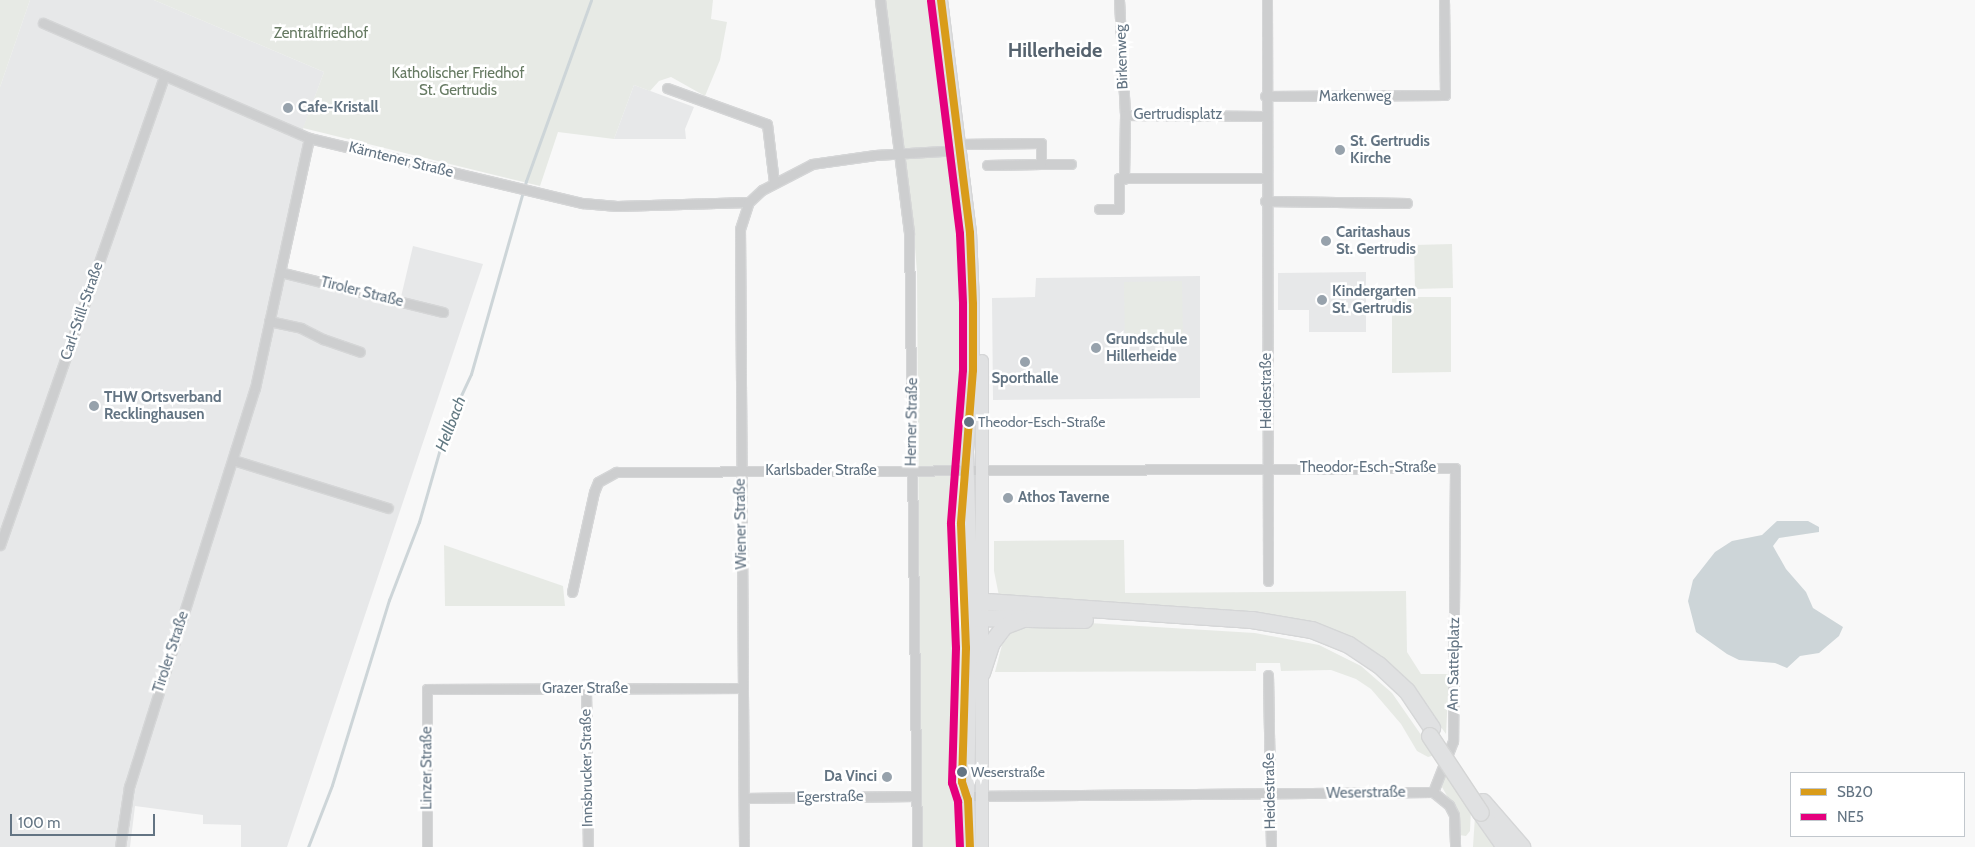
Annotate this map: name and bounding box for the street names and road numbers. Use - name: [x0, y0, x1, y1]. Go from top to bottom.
- street label: Birkenweg: [1112, 24, 1132, 90]
- street label: Markenweg: [1319, 88, 1391, 106]
- street label: Gertrudisplatz: [1134, 106, 1222, 124]
- street label: Kärntener Straße: [347, 138, 455, 182]
- street label: Carl-Still-Straße: [57, 260, 107, 362]
- street label: Tiroler Straße: [319, 273, 405, 311]
- street label: Heidestraße: [1258, 353, 1276, 429]
- street label: Herner Straße: [902, 378, 922, 466]
- street label: Theodor-Esch-Straße: [1300, 459, 1436, 477]
- street label: Karlsbader Straße: [765, 462, 877, 480]
- street label: Wiener Straße: [731, 478, 751, 570]
- street label: Tiroler Straße: [149, 609, 193, 695]
- street label: Am Sattelplatz: [1444, 617, 1464, 711]
- street label: Grazer Straße: [542, 680, 628, 698]
- street label: Innsbrucker Straße: [577, 709, 597, 827]
- street label: Linzer Straße: [418, 726, 436, 810]
- street label: Heidestraße: [1260, 753, 1280, 829]
- street label: Weserstraße: [1326, 783, 1406, 803]
- street label: Egerstraße: [796, 787, 864, 807]

